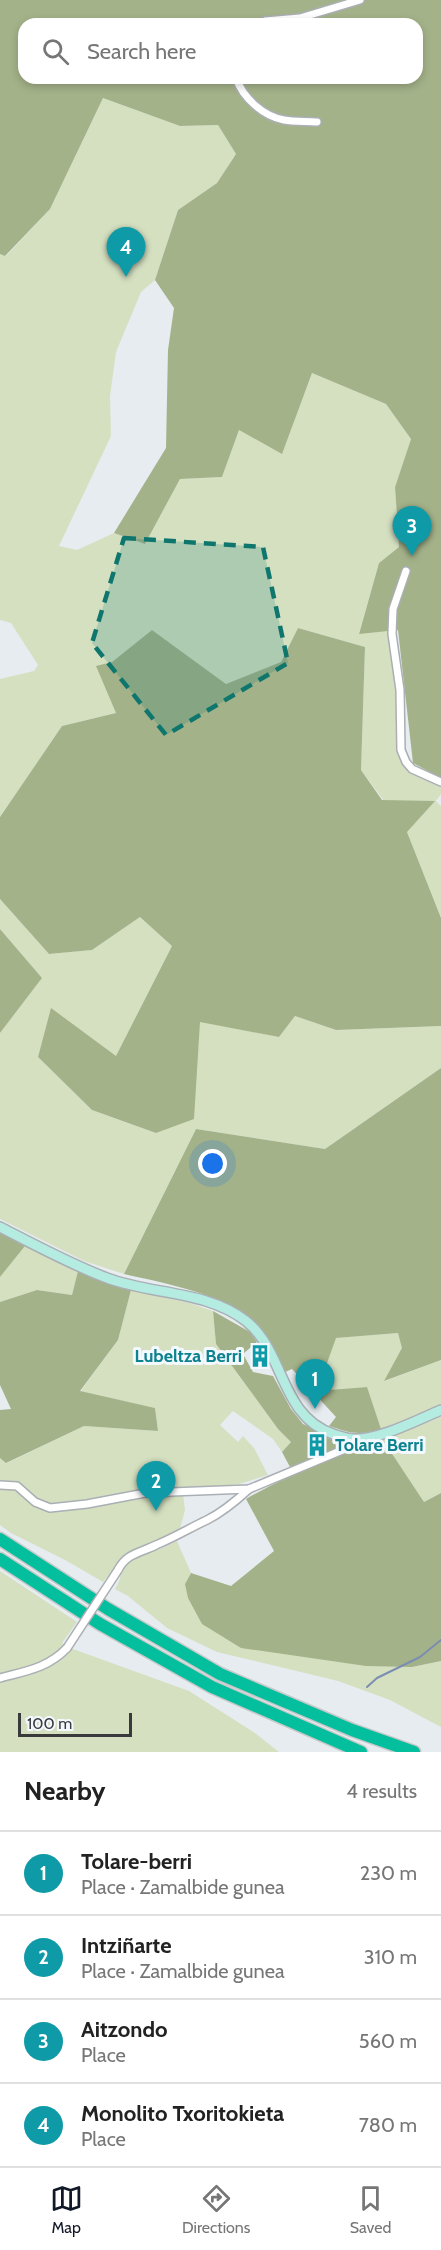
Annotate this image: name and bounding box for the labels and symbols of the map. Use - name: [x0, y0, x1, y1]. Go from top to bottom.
- pin: 4: [106, 228, 146, 277]
- pin: 3: [392, 506, 432, 556]
- your location: [198, 1149, 227, 1178]
- building icon: Lubeltza Berri: [247, 1343, 273, 1369]
- place label: Lubeltza Berri: [135, 1345, 242, 1367]
- pin: 1: [296, 1360, 334, 1409]
- building icon: Tolare Berri: [304, 1432, 330, 1458]
- place label: Tolare Berri: [335, 1434, 423, 1456]
- pin: 2: [136, 1462, 176, 1511]
- scale bar: [18, 1710, 132, 1738]

